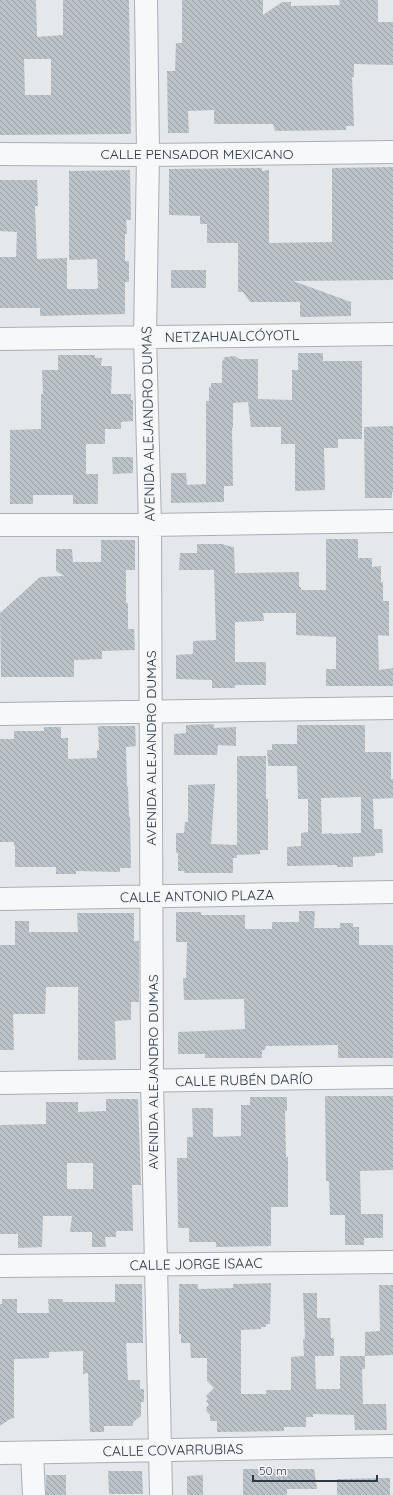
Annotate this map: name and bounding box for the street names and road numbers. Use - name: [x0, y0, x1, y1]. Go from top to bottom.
- street label: CALLE PENSADOR MEXICANO: [101, 145, 294, 163]
- street label: AVENIDA ALEJANDRO DUMAS: [137, 326, 159, 522]
- street label: NETZAHUALCÓYOTL: [165, 326, 300, 346]
- street label: AVENIDA ALEJANDRO DUMAS: [142, 650, 160, 846]
- street label: CALLE ANTONIO PLAZA: [120, 886, 274, 906]
- street label: AVENIDA ALEJANDRO DUMAS: [144, 974, 162, 1170]
- street label: CALLE RUBÉN DARÍO: [175, 1070, 313, 1090]
- street label: CALLE JORGE ISAAC: [129, 1254, 263, 1274]
- street label: CALLE COVARRUBIAS: [103, 1440, 244, 1460]

